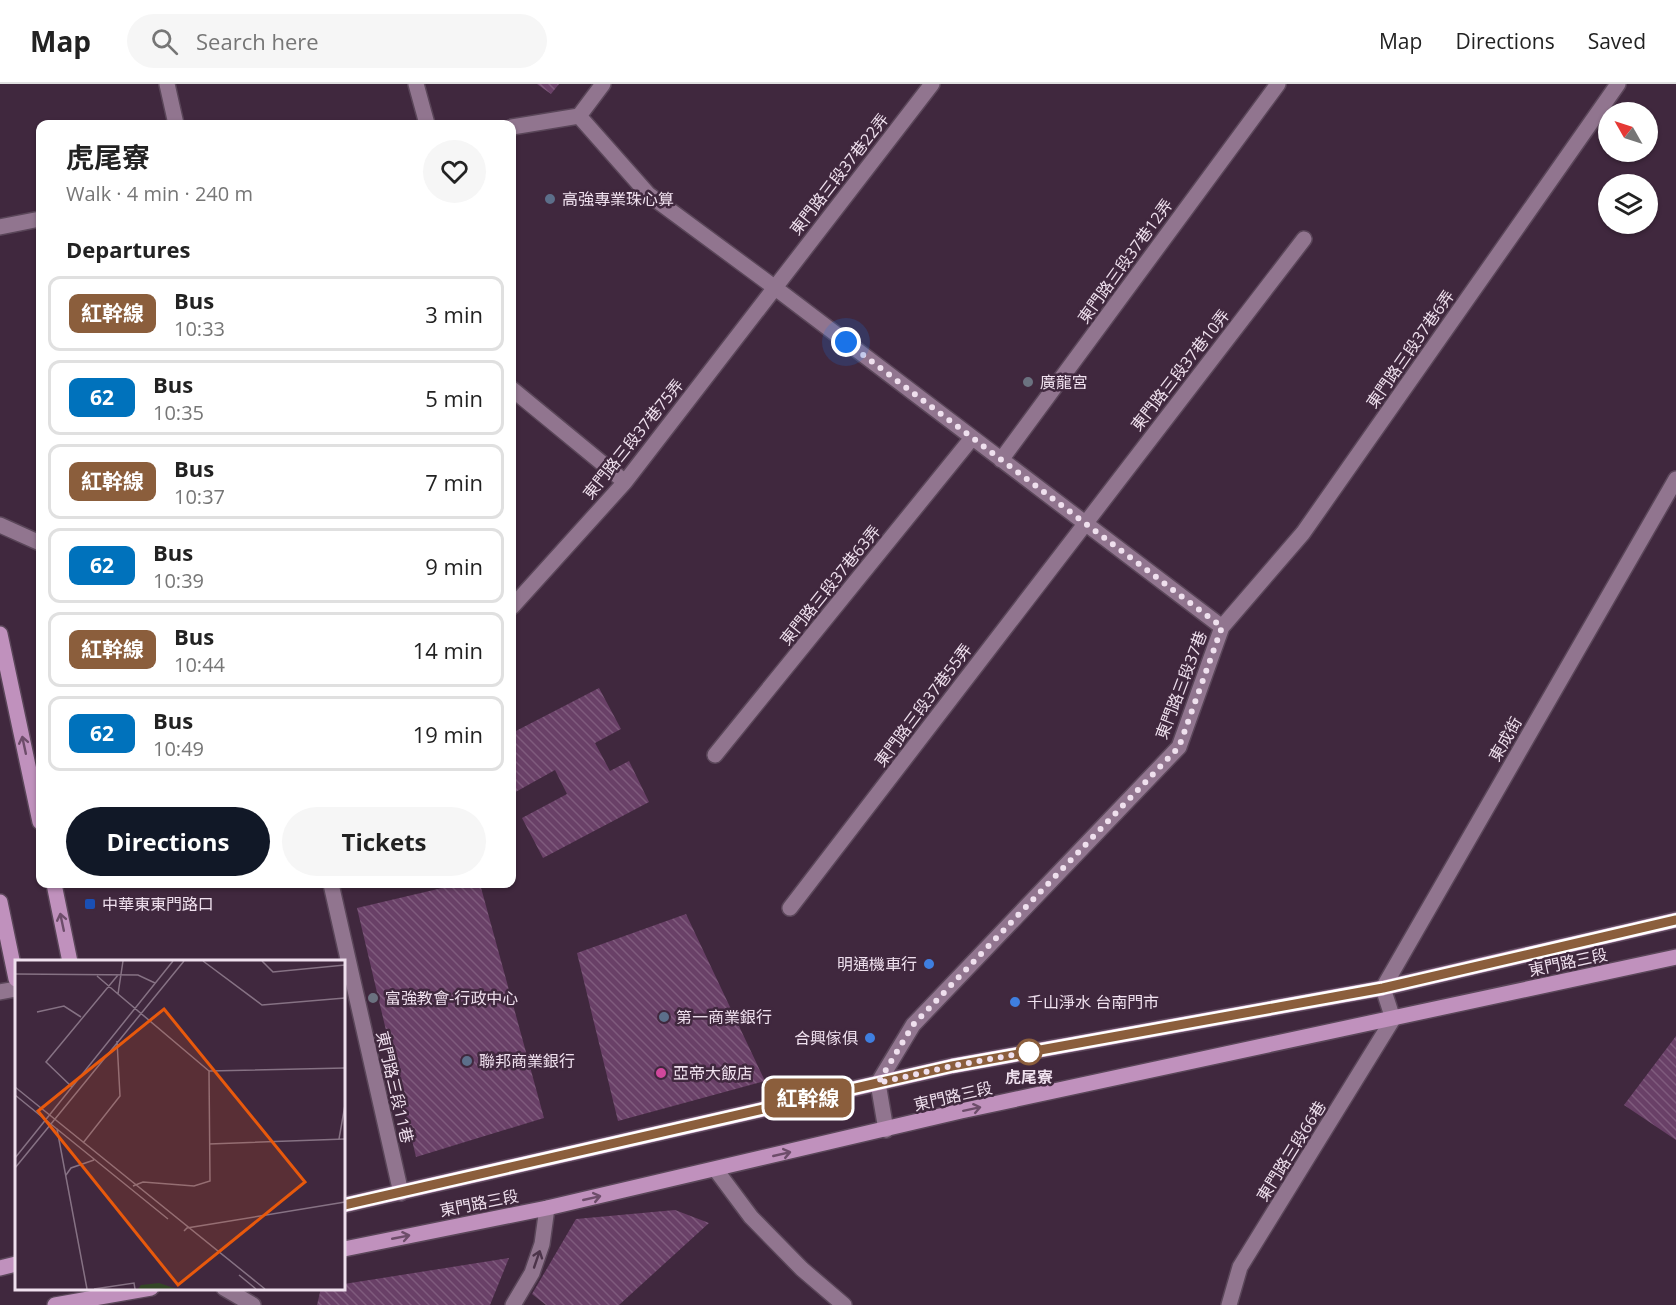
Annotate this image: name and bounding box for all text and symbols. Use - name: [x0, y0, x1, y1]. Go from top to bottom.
- search box: [127, 14, 547, 68]
- text: Map: [30, 22, 91, 60]
- icon: search: [148, 25, 181, 58]
- text: Search here: [196, 26, 319, 56]
- text: Map: [1379, 27, 1422, 55]
- text: Directions: [1455, 27, 1555, 55]
- text: Saved: [1588, 27, 1646, 55]
- north arrow: [1598, 102, 1658, 162]
- map controls: [1598, 102, 1658, 234]
- street label: 東門路三段37巷22弄: [785, 109, 893, 239]
- text: 虎尾寮: [66, 138, 150, 176]
- button: heart: [423, 140, 486, 203]
- button: layers: [1598, 174, 1658, 234]
- text: Walk · 4 min · 240 m: [66, 180, 253, 207]
- place label: 高強專業珠心算: [562, 188, 674, 210]
- marker: 高強專業珠心算: [543, 192, 557, 206]
- street label: 東門路三段37巷12弄: [1072, 194, 1178, 328]
- text: Departures: [66, 234, 190, 264]
- text: Bus: [174, 285, 214, 315]
- street label: 東門路三段37巷6弄: [1361, 286, 1459, 412]
- text: 紅幹線: [81, 299, 144, 327]
- text: 3 min: [425, 299, 483, 329]
- street label: 東門路三段37巷10弄: [1126, 305, 1234, 435]
- text: 10:33: [174, 315, 225, 342]
- your location: [831, 327, 861, 357]
- text: Bus: [153, 369, 193, 399]
- place label: 廣龍宮: [1040, 371, 1088, 393]
- street label: 東門路三段37巷75弄: [578, 374, 688, 504]
- marker: 廣龍宮: [1021, 375, 1035, 389]
- text: 62: [90, 383, 114, 411]
- text: 5 min: [425, 383, 483, 413]
- text: 10:35: [153, 399, 204, 426]
- text: Bus: [174, 453, 214, 483]
- text: 紅幹線: [81, 467, 144, 495]
- text: 7 min: [425, 467, 483, 497]
- text: 10:37: [174, 483, 225, 510]
- street label: 東門路三段37巷63弄: [775, 520, 885, 650]
- text: Bus: [153, 537, 193, 567]
- text: 62: [90, 551, 114, 579]
- text: 9 min: [425, 551, 483, 581]
- text: 10:39: [153, 567, 204, 594]
- text: Bus: [174, 621, 214, 651]
- street label: 東門路三段37巷: [1150, 628, 1212, 742]
- text: 紅幹線: [81, 635, 144, 663]
- text: 14 min: [413, 635, 483, 665]
- street label: 東門路三段37巷55弄: [869, 639, 977, 771]
- text: 10:44: [174, 651, 225, 678]
- text: Bus: [153, 705, 193, 735]
- street label: 東成街: [1483, 713, 1527, 765]
- text: 62: [90, 719, 114, 747]
- text: 19 min: [413, 719, 483, 749]
- one-way arrow: [18, 735, 29, 755]
- text: 10:49: [153, 735, 204, 762]
- button: Directions: [66, 807, 270, 876]
- button: Tickets: [282, 807, 486, 876]
- place label: 中華東東門路口: [102, 893, 214, 915]
- marker: 中華東東門路口: [83, 897, 97, 911]
- one-way arrow: [56, 913, 67, 933]
- street label: 東門路三段: [1527, 943, 1609, 981]
- place label: 明通機車行: [837, 953, 917, 975]
- marker: 明通機車行: [922, 957, 936, 971]
- inset map: [15, 960, 345, 1290]
- place label: 富強教會-行政中心: [385, 987, 518, 1009]
- marker: 富強教會-行政中心: [366, 991, 380, 1005]
- place label: 千山淨水 台南門市: [1027, 991, 1159, 1013]
- marker: 千山淨水 台南門市: [1008, 995, 1022, 1009]
- place label: 第一商業銀行: [676, 1006, 772, 1028]
- marker: 第一商業銀行: [657, 1010, 671, 1024]
- place label: 合興傢俱: [794, 1027, 858, 1049]
- street label: 東門路三段11巷: [371, 1029, 419, 1145]
- marker: 合興傢俱: [863, 1031, 877, 1045]
- marker: 虎尾寮: [1016, 1039, 1042, 1065]
- place label: 聯邦商業銀行: [479, 1050, 575, 1072]
- marker: 聯邦商業銀行: [460, 1054, 474, 1068]
- place label: 亞帝大飯店: [673, 1062, 753, 1084]
- marker: 亞帝大飯店: [654, 1066, 668, 1080]
- place label: 虎尾寮: [1005, 1066, 1053, 1088]
- street label: 東門路三段: [912, 1076, 994, 1116]
- line badge: 紅幹線: [774, 1078, 842, 1118]
- text: 紅幹線: [777, 1084, 840, 1112]
- street label: 東門路三段66巷: [1251, 1097, 1331, 1205]
- one-way arrow: [961, 1103, 981, 1114]
- one-way arrow: [772, 1148, 791, 1159]
- street label: 東門路三段: [438, 1185, 520, 1221]
- one-way arrow: [582, 1191, 601, 1203]
- one-way arrow: [391, 1231, 410, 1242]
- one-way arrow: [532, 1250, 543, 1269]

